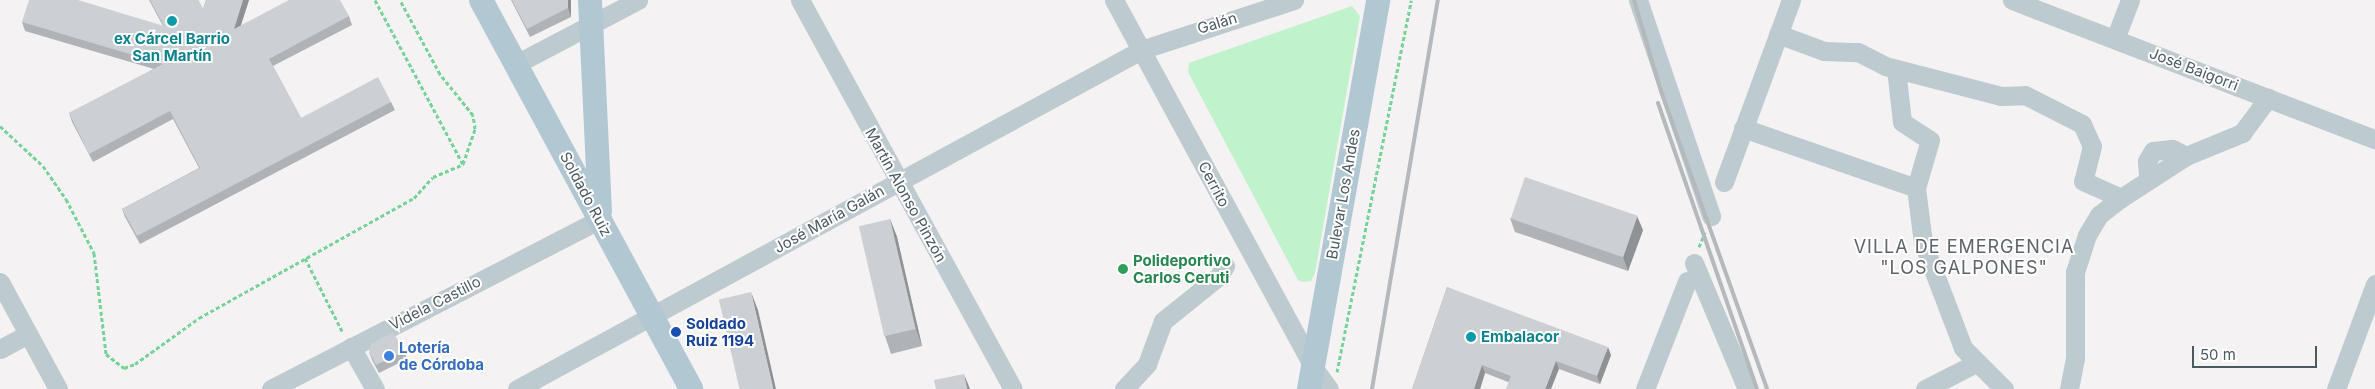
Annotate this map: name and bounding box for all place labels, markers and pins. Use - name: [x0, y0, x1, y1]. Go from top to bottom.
- marker: ex Cárcel Barrio San Martín: [166, 15, 178, 27]
- place label: ex Cárcel Barrio San Martín: [114, 29, 230, 64]
- place label: Polideportivo Carlos Ceruti: [1133, 251, 1231, 286]
- marker: Polideportivo Carlos Ceruti: [1117, 263, 1129, 275]
- place label: Soldado Ruiz 1194: [686, 314, 754, 349]
- marker: Soldado Ruiz 1194: [670, 326, 682, 338]
- place label: Embalacor: [1481, 328, 1559, 346]
- marker: Embalacor: [1465, 331, 1477, 343]
- place label: Lotería de Córdoba: [399, 338, 484, 373]
- marker: Lotería de Córdoba: [383, 350, 395, 362]

